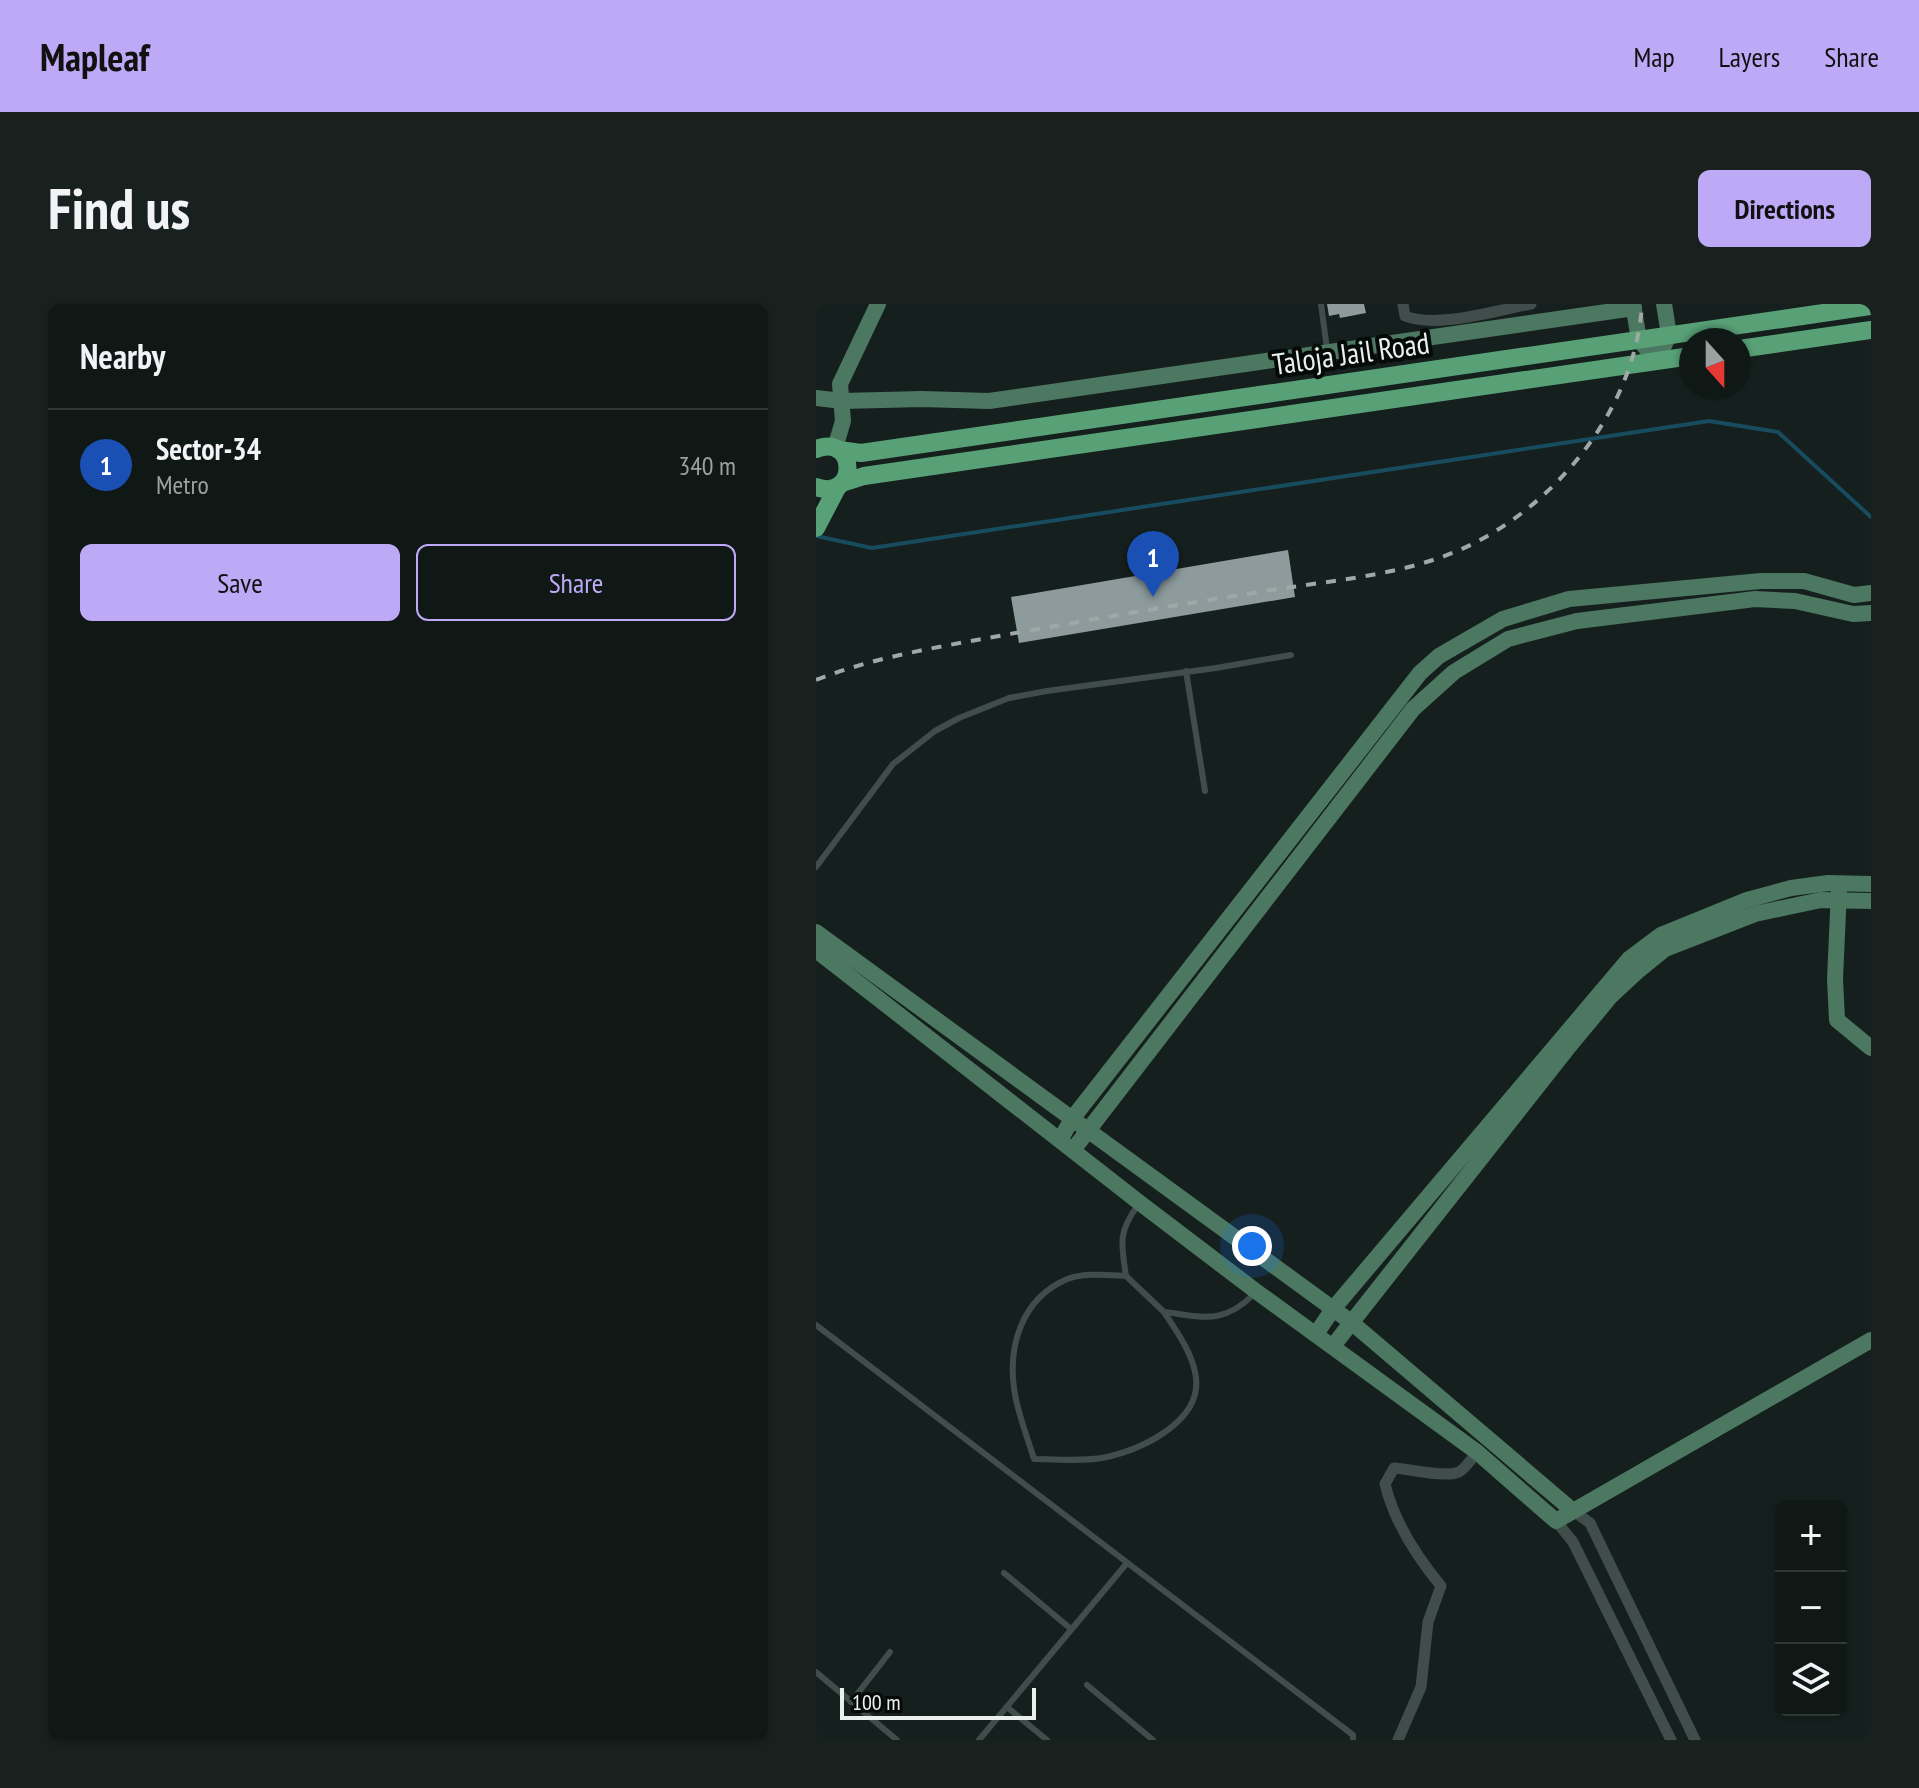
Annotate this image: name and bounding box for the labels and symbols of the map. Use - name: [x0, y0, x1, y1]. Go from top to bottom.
- street label: Taloja Jail Road: [1270, 322, 1432, 383]
- north arrow: [1679, 328, 1751, 400]
- pin: 1: [1127, 531, 1179, 597]
- your location: [1232, 1226, 1272, 1266]
- scale bar: [840, 1684, 1036, 1720]

